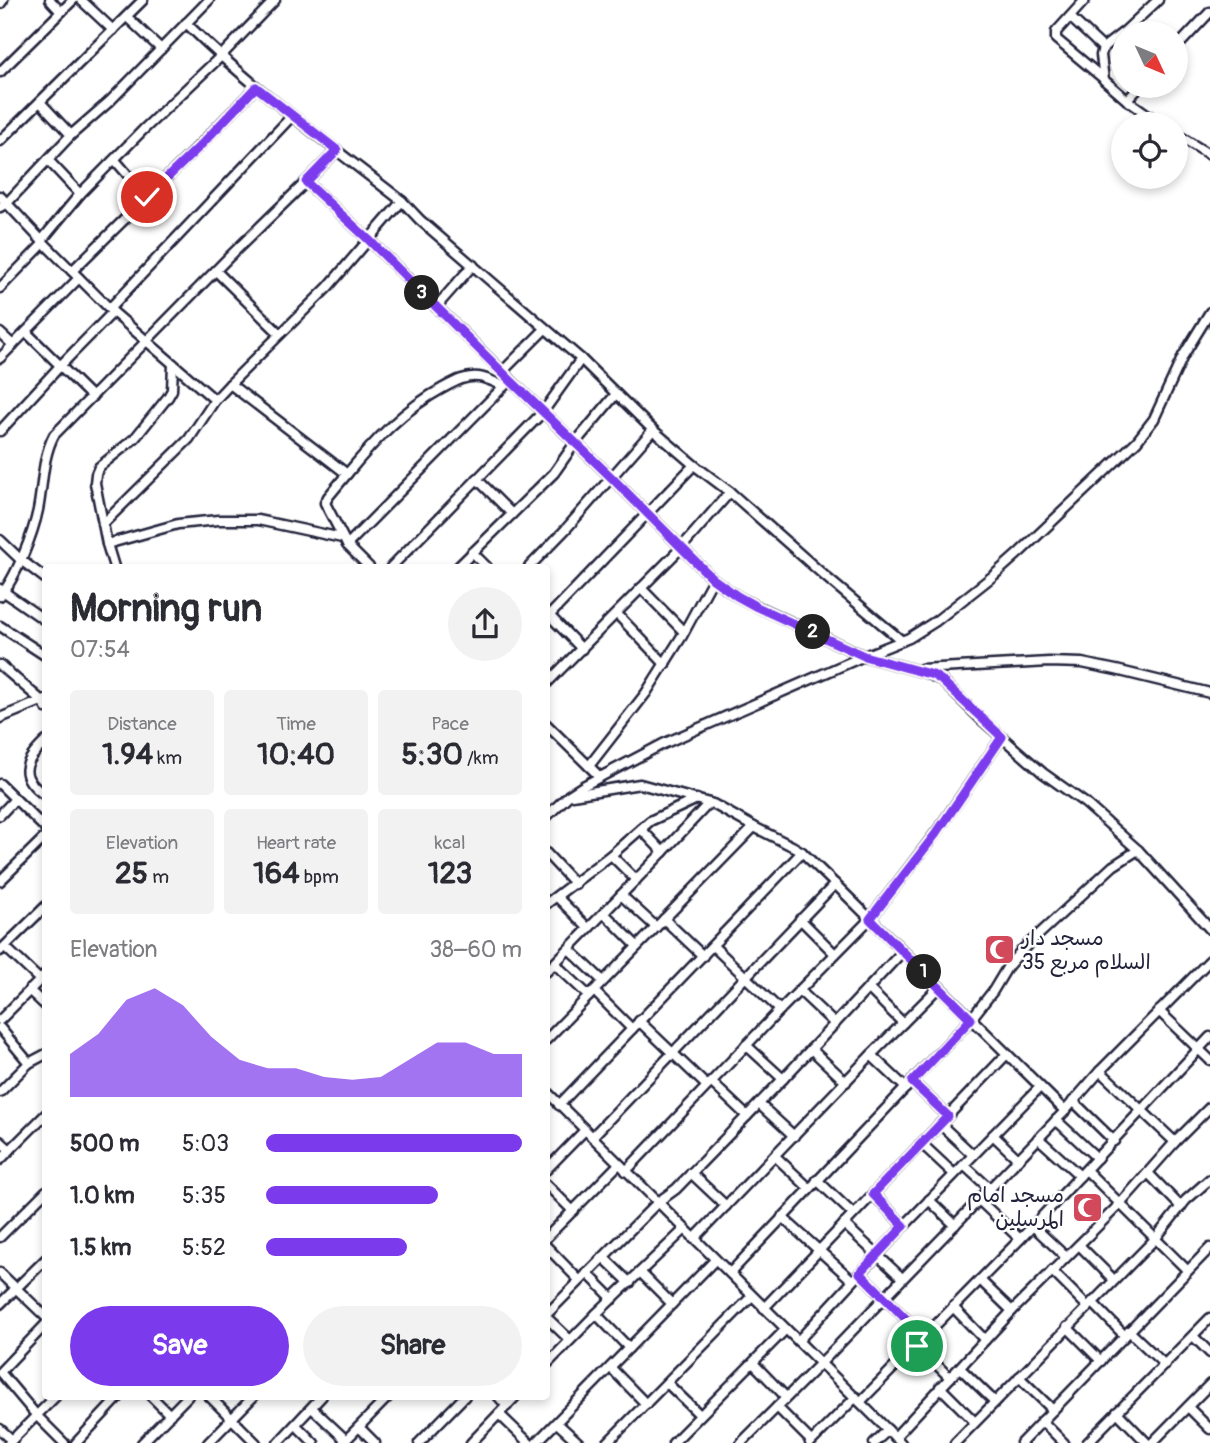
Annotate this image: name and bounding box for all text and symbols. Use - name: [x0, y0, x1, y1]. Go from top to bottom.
- north arrow: [1111, 21, 1188, 98]
- map controls: [1111, 21, 1188, 189]
- button: locate: [1111, 112, 1188, 189]
- pin: [117, 167, 177, 227]
- icon: check: [128, 178, 166, 216]
- pin: 3: [404, 276, 440, 310]
- text: 3: [416, 280, 427, 304]
- text: Morning run: [70, 585, 262, 633]
- button: share: [448, 587, 522, 661]
- pin: 2: [796, 614, 830, 650]
- text: 2: [807, 619, 818, 643]
- text: 07:54: [70, 635, 130, 664]
- text: Distance: [107, 712, 177, 736]
- text: Time: [276, 712, 316, 736]
- text: Pace: [431, 712, 469, 736]
- text: 1.94: [102, 736, 153, 773]
- text: 10:40: [257, 736, 335, 773]
- text: 5:30: [401, 736, 463, 773]
- text: km: [153, 746, 182, 770]
- text: /km: [463, 746, 499, 770]
- text: Elevation: [106, 831, 178, 855]
- text: Heart rate: [256, 831, 336, 855]
- text: kcal: [435, 831, 465, 855]
- text: 25: [115, 855, 148, 892]
- text: 164: [253, 855, 300, 892]
- text: 123: [428, 855, 472, 892]
- text: m: [148, 865, 169, 889]
- text: bpm: [300, 865, 339, 889]
- place label: مسجد دار السلام مربع 35: [1020, 925, 1151, 978]
- mosque icon: مسجد دار السلام مربع 35: [982, 933, 1016, 967]
- text: Elevation: [70, 935, 158, 964]
- text: 38–60 m: [430, 935, 522, 964]
- pin: 1: [906, 954, 942, 990]
- text: 1: [920, 959, 927, 983]
- text: 500 m: [70, 1129, 139, 1158]
- text: 5:03: [182, 1129, 229, 1158]
- text: 1.0 km: [70, 1181, 135, 1210]
- text: 5:35: [182, 1181, 226, 1210]
- place label: مسجد امام المرسلين: [967, 1182, 1064, 1233]
- mosque icon: مسجد امام المرسلين: [1070, 1190, 1104, 1224]
- text: 1.5 km: [70, 1233, 132, 1262]
- text: 5:52: [182, 1233, 226, 1262]
- button: Save: [70, 1306, 289, 1386]
- button: Share: [303, 1306, 522, 1386]
- pin: [887, 1316, 947, 1376]
- icon: arrive: [898, 1327, 936, 1365]

